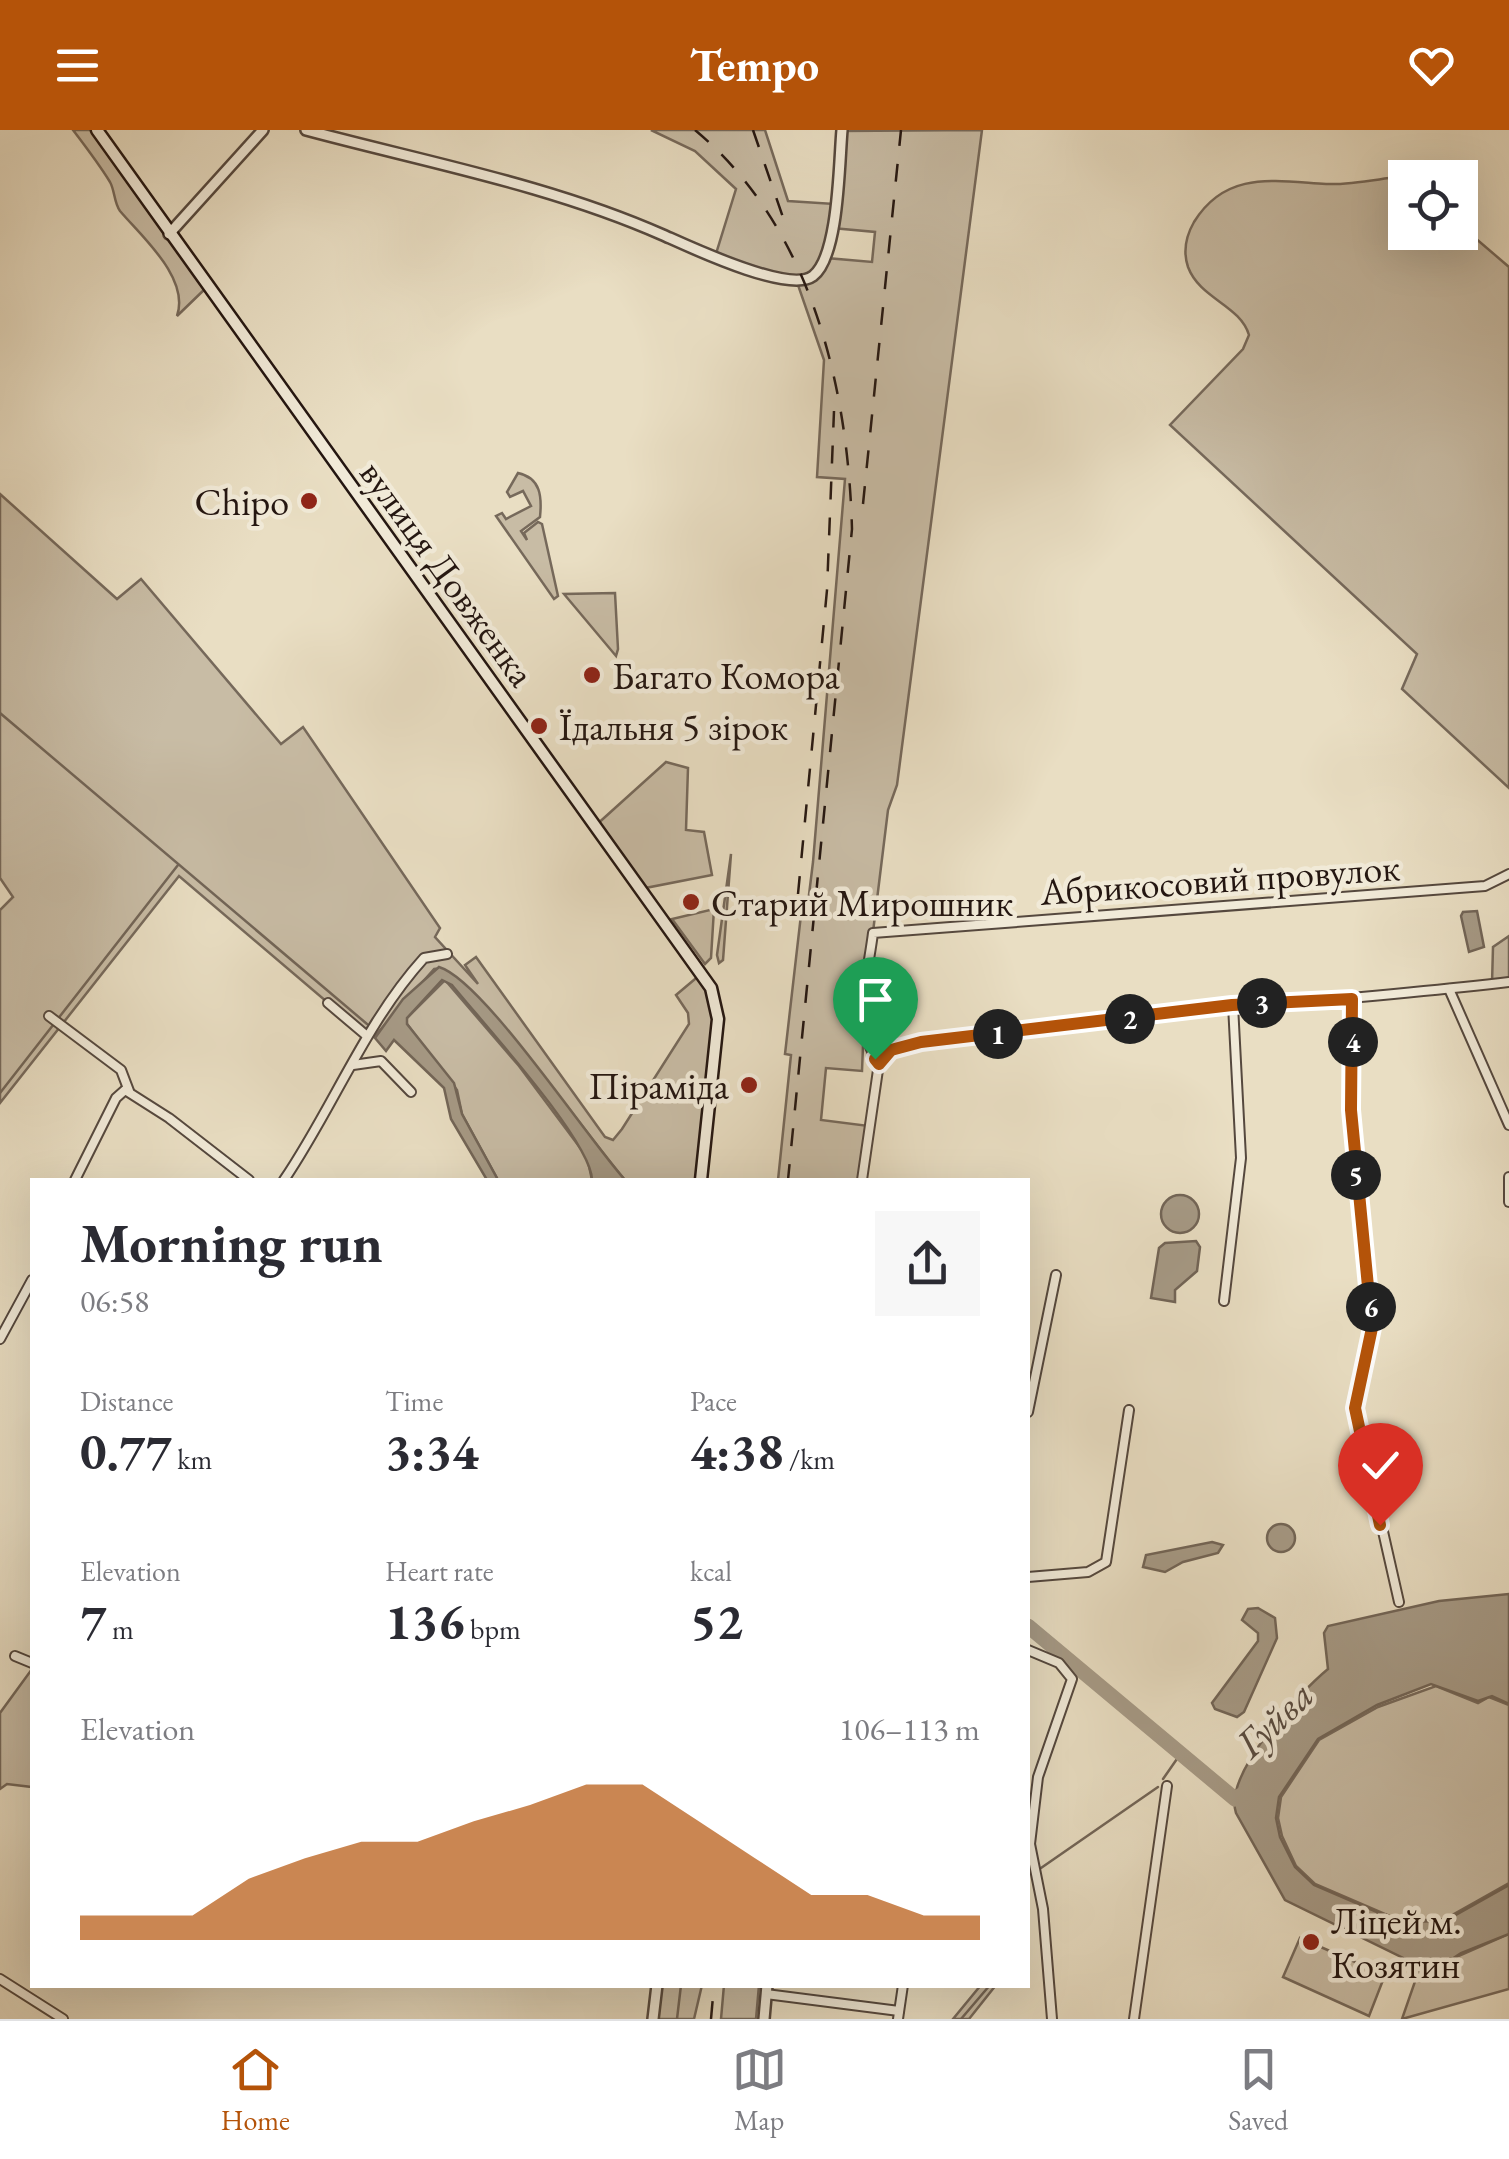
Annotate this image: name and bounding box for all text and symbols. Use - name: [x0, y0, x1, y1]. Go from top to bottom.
- text: Tempo: [690, 36, 819, 94]
- icon: menu: [50, 38, 105, 93]
- icon: heart: [1404, 38, 1459, 93]
- map controls: [1388, 160, 1478, 250]
- button: locate: [1388, 160, 1478, 250]
- street label: вулиця Довженка: [349, 450, 547, 696]
- place label: Chipo: [195, 477, 289, 526]
- marker: Chipo: [298, 490, 320, 512]
- place label: Багато Комора: [612, 651, 840, 700]
- marker: Багато Комора: [581, 664, 603, 686]
- place label: Їдальня 5 зірок: [559, 702, 788, 751]
- marker: Їдальня 5 зірок: [528, 715, 550, 737]
- street label: Абрикосовий провулок: [1037, 842, 1402, 916]
- place label: Старий Мирошник: [711, 878, 1013, 927]
- marker: Старий Мирошник: [680, 891, 702, 913]
- pin: [833, 957, 918, 1060]
- icon: arrive: [848, 972, 903, 1027]
- pin: 3: [1237, 978, 1287, 1028]
- text: 3: [1255, 985, 1269, 1021]
- pin: 2: [1105, 994, 1155, 1044]
- text: 2: [1123, 1001, 1137, 1037]
- pin: 1: [973, 1009, 1023, 1059]
- text: 1: [991, 1016, 1005, 1052]
- pin: 4: [1328, 1017, 1378, 1067]
- text: 4: [1346, 1024, 1360, 1060]
- place label: Піраміда: [589, 1061, 730, 1110]
- marker: Піраміда: [738, 1074, 760, 1096]
- pin: 5: [1331, 1150, 1381, 1200]
- text: 5: [1349, 1157, 1363, 1193]
- text: Morning run: [80, 1207, 383, 1278]
- button: share: [875, 1211, 980, 1316]
- text: 06:58: [80, 1280, 149, 1322]
- pin: 6: [1346, 1282, 1396, 1332]
- text: 6: [1364, 1289, 1378, 1325]
- text: Distance: [80, 1383, 174, 1419]
- text: Time: [385, 1383, 443, 1419]
- text: Pace: [690, 1383, 737, 1419]
- text: 0.77: [80, 1419, 172, 1484]
- text: 3:34: [385, 1419, 478, 1484]
- text: 4:38: [690, 1419, 783, 1484]
- pin: [1338, 1423, 1423, 1526]
- icon: check: [1353, 1438, 1408, 1493]
- text: km: [172, 1441, 212, 1477]
- text: /km: [783, 1441, 835, 1477]
- text: Elevation: [80, 1553, 181, 1589]
- text: Heart rate: [385, 1553, 494, 1589]
- text: kcal: [690, 1553, 732, 1589]
- text: 7: [80, 1589, 106, 1654]
- text: 136: [385, 1589, 464, 1654]
- text: 52: [690, 1589, 743, 1654]
- text: m: [106, 1611, 134, 1647]
- text: bpm: [464, 1611, 521, 1647]
- water label: Гуйва: [1223, 1669, 1324, 1770]
- text: Elevation: [80, 1708, 195, 1750]
- text: 106–113 m: [839, 1708, 980, 1750]
- place label: Ліцей м. Козятин: [1331, 1896, 1462, 1989]
- marker: Ліцей м. Козятин: [1300, 1931, 1322, 1953]
- tab: Home: [221, 2042, 290, 2138]
- tab: Map: [732, 2042, 787, 2138]
- tab: Saved: [1228, 2042, 1288, 2138]

